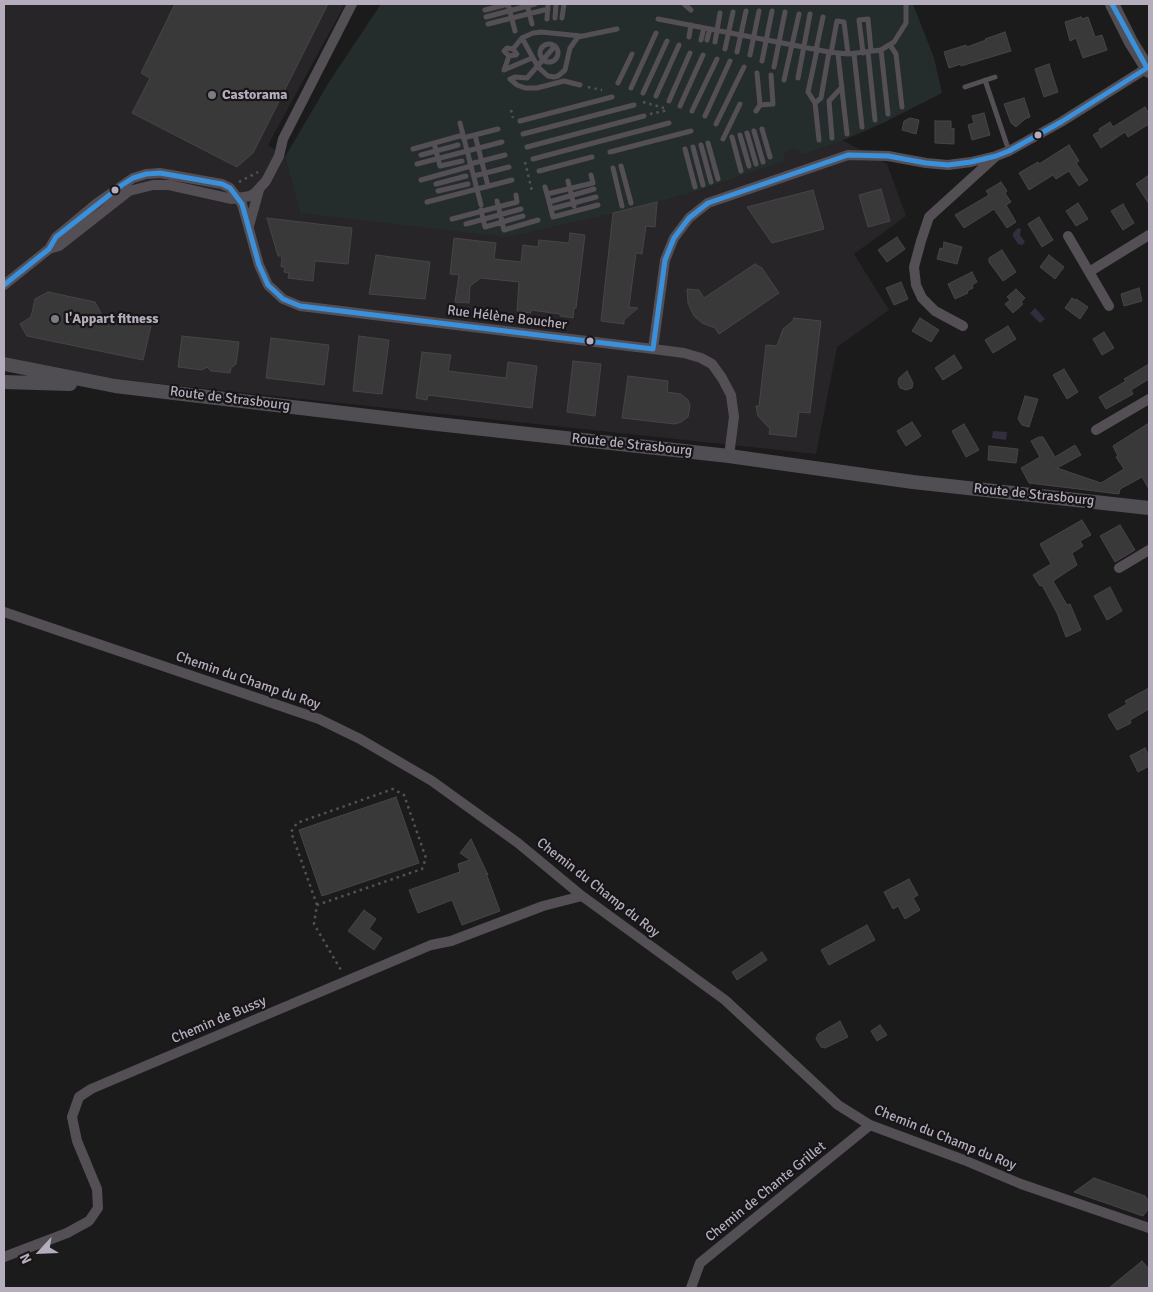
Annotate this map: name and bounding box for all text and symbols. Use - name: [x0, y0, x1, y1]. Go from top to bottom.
- place label: Castorama: [222, 87, 287, 103]
- marker: Castorama: [206, 89, 218, 101]
- unlabelled marker: [1033, 130, 1043, 140]
- unlabelled marker: [110, 185, 120, 195]
- street label: Rue Hélène Boucher: [446, 302, 568, 334]
- place label: l'Appart fitness: [65, 311, 158, 327]
- marker: l'Appart fitness: [49, 313, 61, 325]
- unlabelled marker: [585, 336, 595, 346]
- street label: Route de Strasbourg: [169, 383, 291, 415]
- street label: Route de Strasbourg: [571, 430, 693, 460]
- street label: Route de Strasbourg: [973, 480, 1095, 510]
- street label: Chemin du Champ du Roy: [174, 648, 322, 714]
- street label: Chemin du Champ du Roy: [533, 835, 663, 941]
- street label: Chemin de Bussy: [169, 993, 269, 1047]
- street label: Chemin du Champ du Roy: [872, 1102, 1018, 1174]
- street label: Chemin de Chante Grillet: [702, 1138, 830, 1246]
- north arrow: [15, 1227, 65, 1277]
- text: N: [16, 1251, 36, 1267]

